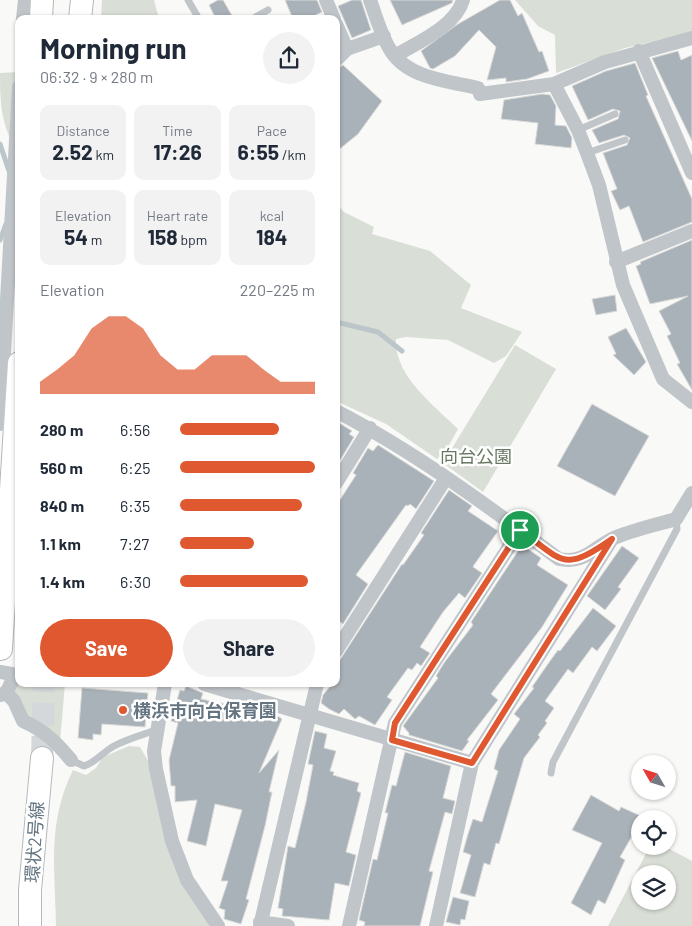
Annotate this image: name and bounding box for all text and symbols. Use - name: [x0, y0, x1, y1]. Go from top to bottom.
- text: Morning run: [40, 31, 187, 65]
- button: share: [263, 32, 315, 84]
- text: 06:32 · 9 × 280 m: [40, 67, 153, 86]
- text: Distance: [56, 122, 110, 139]
- text: Time: [162, 122, 193, 139]
- text: Pace: [257, 122, 287, 139]
- text: 2.52: [52, 139, 93, 164]
- text: 17:26: [153, 139, 202, 164]
- text: 6:55: [238, 139, 279, 164]
- text: km: [93, 146, 114, 163]
- text: /km: [279, 146, 306, 163]
- text: Elevation: [55, 207, 111, 224]
- text: Heart rate: [147, 207, 208, 224]
- text: kcal: [260, 207, 284, 224]
- text: 54: [64, 224, 88, 249]
- text: 158: [148, 224, 178, 249]
- text: 184: [256, 224, 288, 249]
- text: m: [88, 231, 102, 248]
- text: bpm: [178, 231, 207, 248]
- text: Elevation: [40, 280, 104, 299]
- text: 220–225 m: [240, 280, 315, 299]
- text: 280 m: [40, 420, 83, 439]
- text: 6:56: [120, 420, 150, 439]
- park label: 向台公園: [440, 445, 512, 467]
- text: 560 m: [40, 458, 83, 477]
- text: 6:25: [120, 458, 150, 477]
- text: 840 m: [40, 496, 84, 515]
- text: 6:35: [120, 496, 150, 515]
- pin: [499, 509, 541, 551]
- icon: arrive: [506, 516, 534, 544]
- text: 1.1 km: [40, 534, 81, 553]
- text: 7:27: [120, 534, 149, 553]
- text: 1.4 km: [40, 572, 85, 591]
- text: 6:30: [120, 572, 151, 591]
- button: Save: [40, 619, 173, 677]
- button: Share: [183, 619, 315, 677]
- place label: 横浜市向台保育園: [133, 699, 277, 721]
- marker: 横浜市向台保育園: [117, 704, 129, 716]
- north arrow: [631, 755, 676, 800]
- map controls: [631, 755, 676, 910]
- street label: 環状2号線: [20, 801, 48, 883]
- button: locate: [631, 810, 676, 855]
- button: layers: [631, 865, 676, 910]

